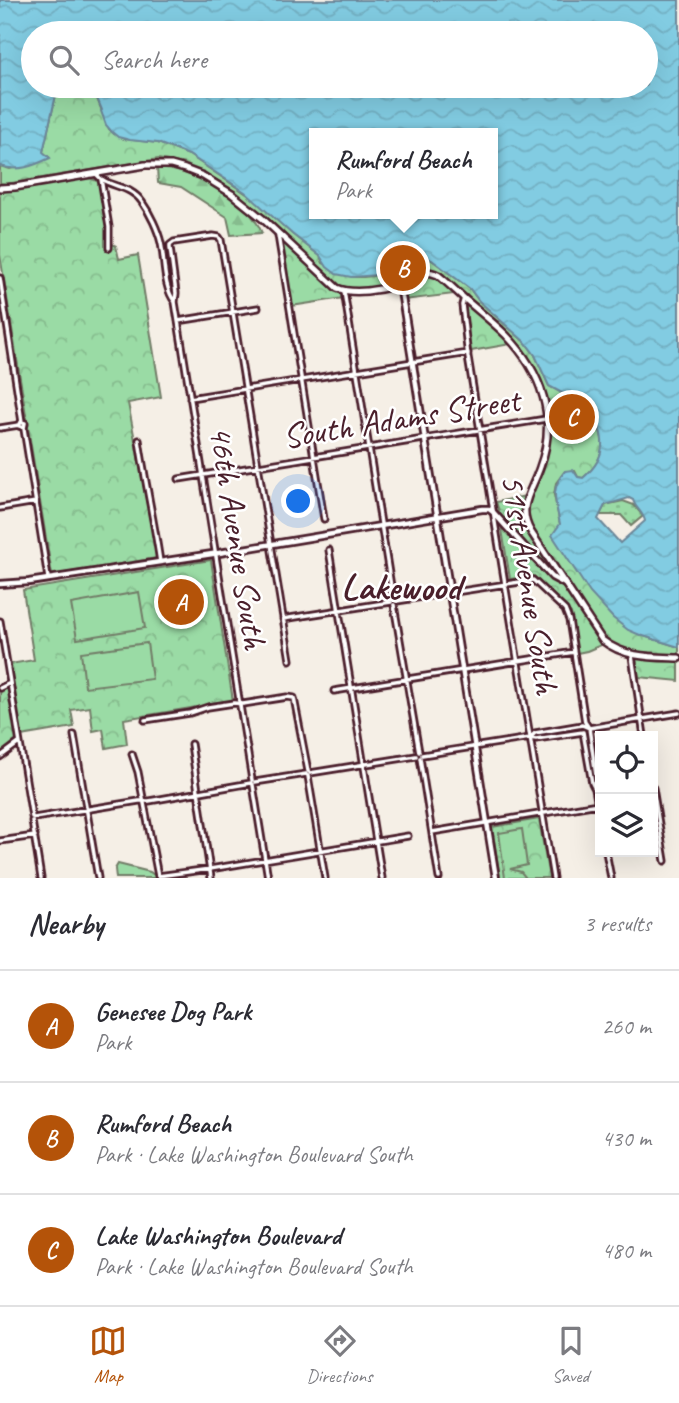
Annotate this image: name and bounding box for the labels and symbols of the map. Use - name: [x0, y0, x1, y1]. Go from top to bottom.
- pin: B: [380, 242, 426, 294]
- street label: South Adams Street: [279, 377, 526, 459]
- pin: C: [549, 391, 595, 443]
- street label: 46th Avenue South: [198, 422, 278, 654]
- street label: 51st Avenue South: [490, 471, 570, 699]
- your location: [281, 484, 315, 518]
- district label: Lakewood: [341, 563, 467, 610]
- pin: A: [158, 576, 204, 628]

